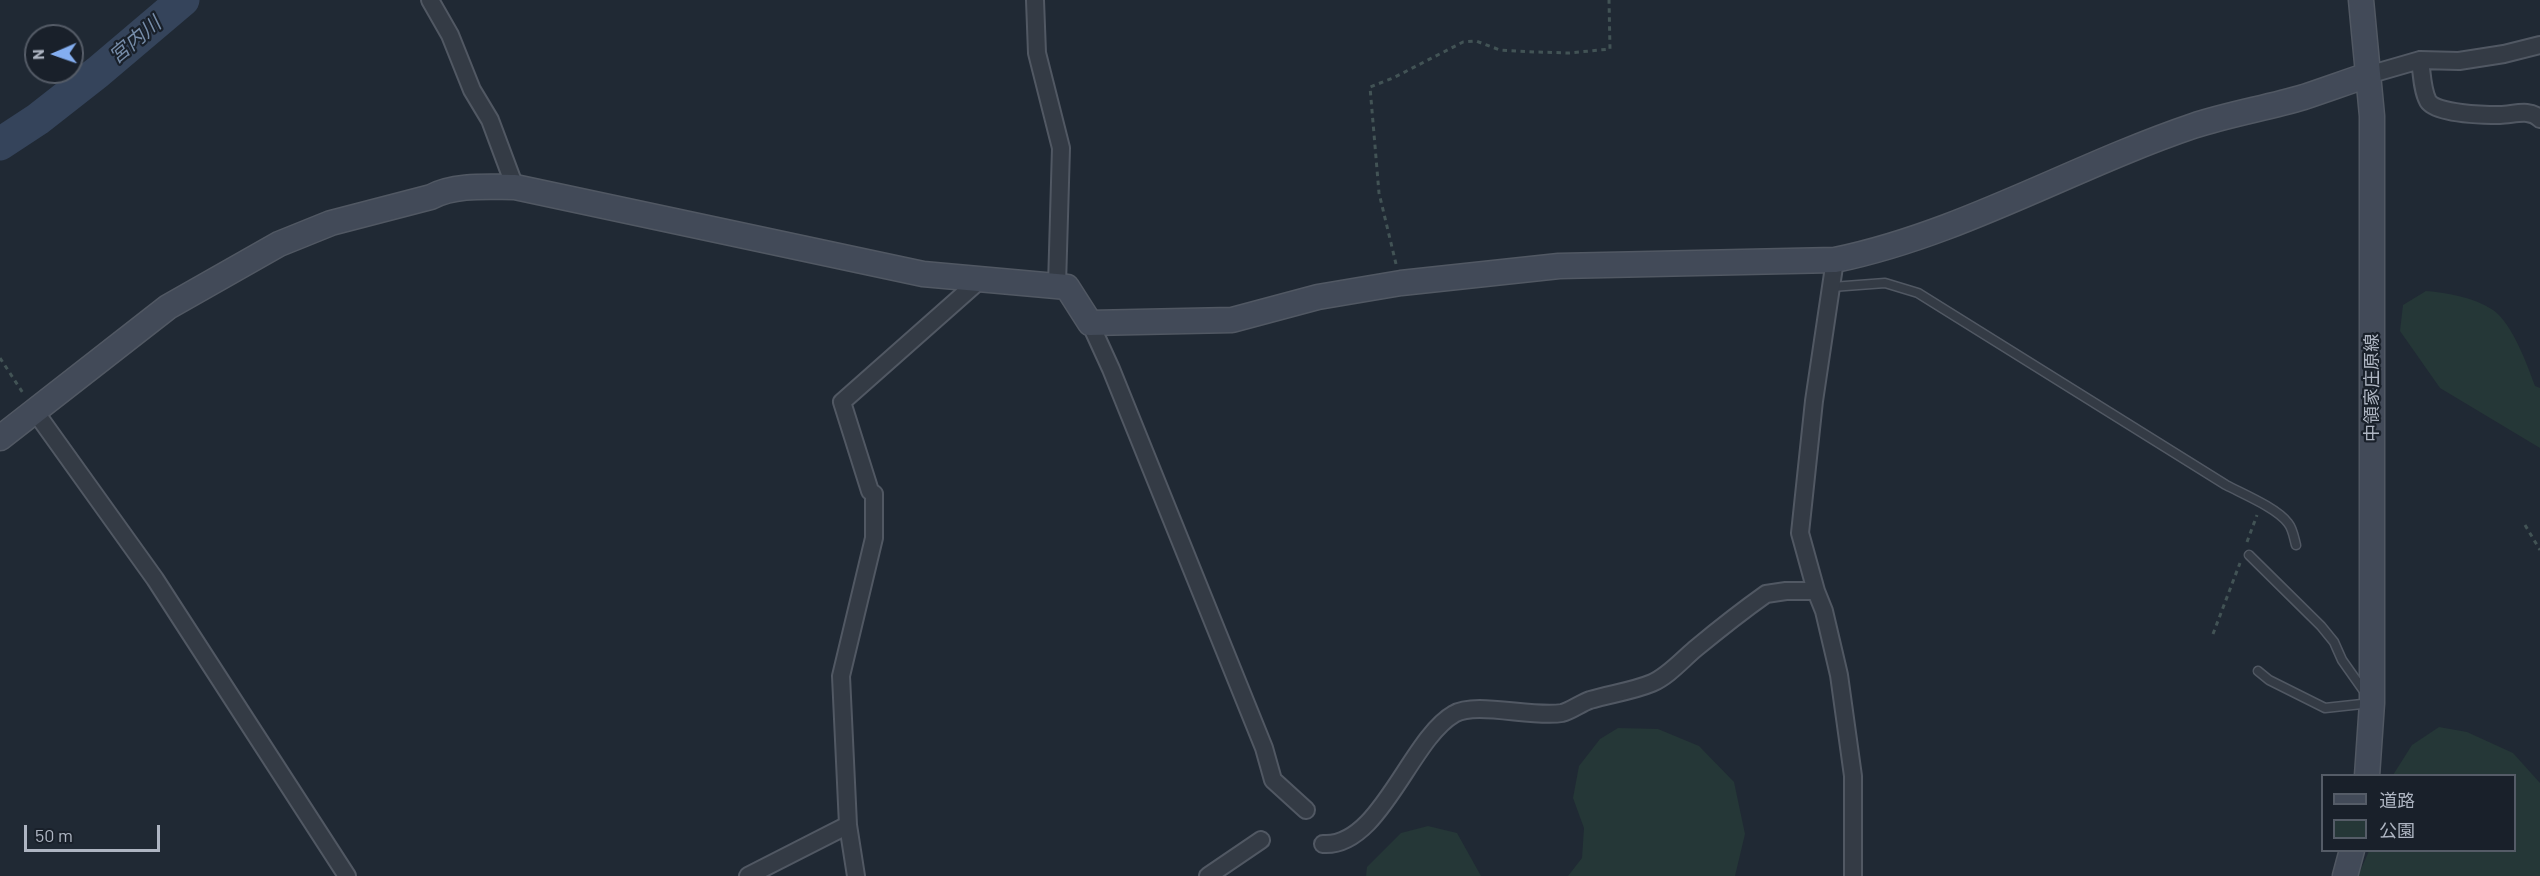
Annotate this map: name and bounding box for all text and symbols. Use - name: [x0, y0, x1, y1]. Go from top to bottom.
- water label: 宮内川: [104, 12, 166, 68]
- north arrow: [24, 24, 84, 84]
- text: N: [28, 49, 47, 60]
- street label: 中領家庄原線: [2361, 334, 2383, 442]
- legend: [2321, 774, 2516, 852]
- text: 道路: [2379, 789, 2415, 811]
- scale bar: [27, 813, 164, 851]
- text: 公園: [2379, 819, 2415, 841]
- text: 50 m: [35, 824, 73, 846]

